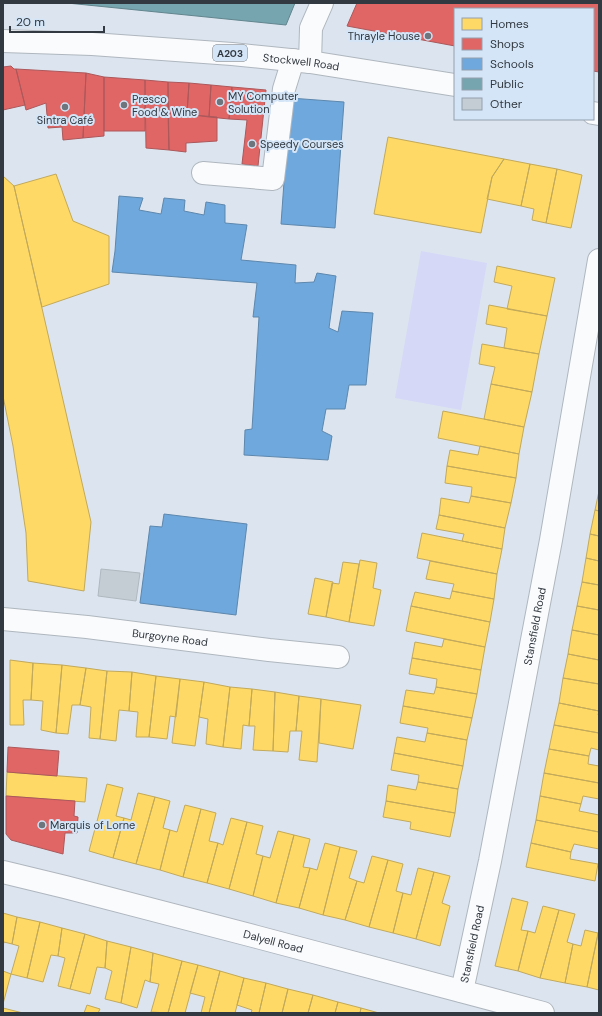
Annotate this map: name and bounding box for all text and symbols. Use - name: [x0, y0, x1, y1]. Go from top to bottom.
- scale bar: [10, 8, 104, 34]
- legend: [454, 8, 594, 120]
- text: 20 m: [16, 14, 45, 30]
- text: Homes: [490, 16, 529, 32]
- place label: Thrayle House: [348, 29, 420, 43]
- marker: Thrayle House: [423, 31, 433, 41]
- text: Shops: [490, 36, 525, 52]
- road number: A203: [213, 45, 247, 61]
- street label: Stockwell Road: [262, 50, 340, 74]
- text: Schools: [490, 56, 534, 72]
- text: Public: [490, 76, 524, 92]
- place label: MY Computer Solution: [228, 89, 298, 116]
- place label: Presco Food & Wine: [132, 92, 197, 119]
- text: Other: [490, 96, 523, 112]
- marker: MY Computer Solution: [215, 97, 225, 107]
- marker: Presco Food & Wine: [119, 100, 129, 110]
- marker: Sintra Café: [60, 102, 70, 112]
- place label: Sintra Café: [37, 113, 93, 127]
- place label: Speedy Courses: [260, 137, 344, 151]
- marker: Speedy Courses: [247, 139, 257, 149]
- street label: Stansfield Road: [520, 586, 549, 666]
- street label: Burgoyne Road: [131, 626, 209, 649]
- place label: Marquis of Lorne: [50, 818, 135, 832]
- marker: Marquis of Lorne: [37, 820, 47, 830]
- street label: Stansfield Road: [457, 904, 487, 984]
- street label: Dalyell Road: [242, 927, 305, 956]

